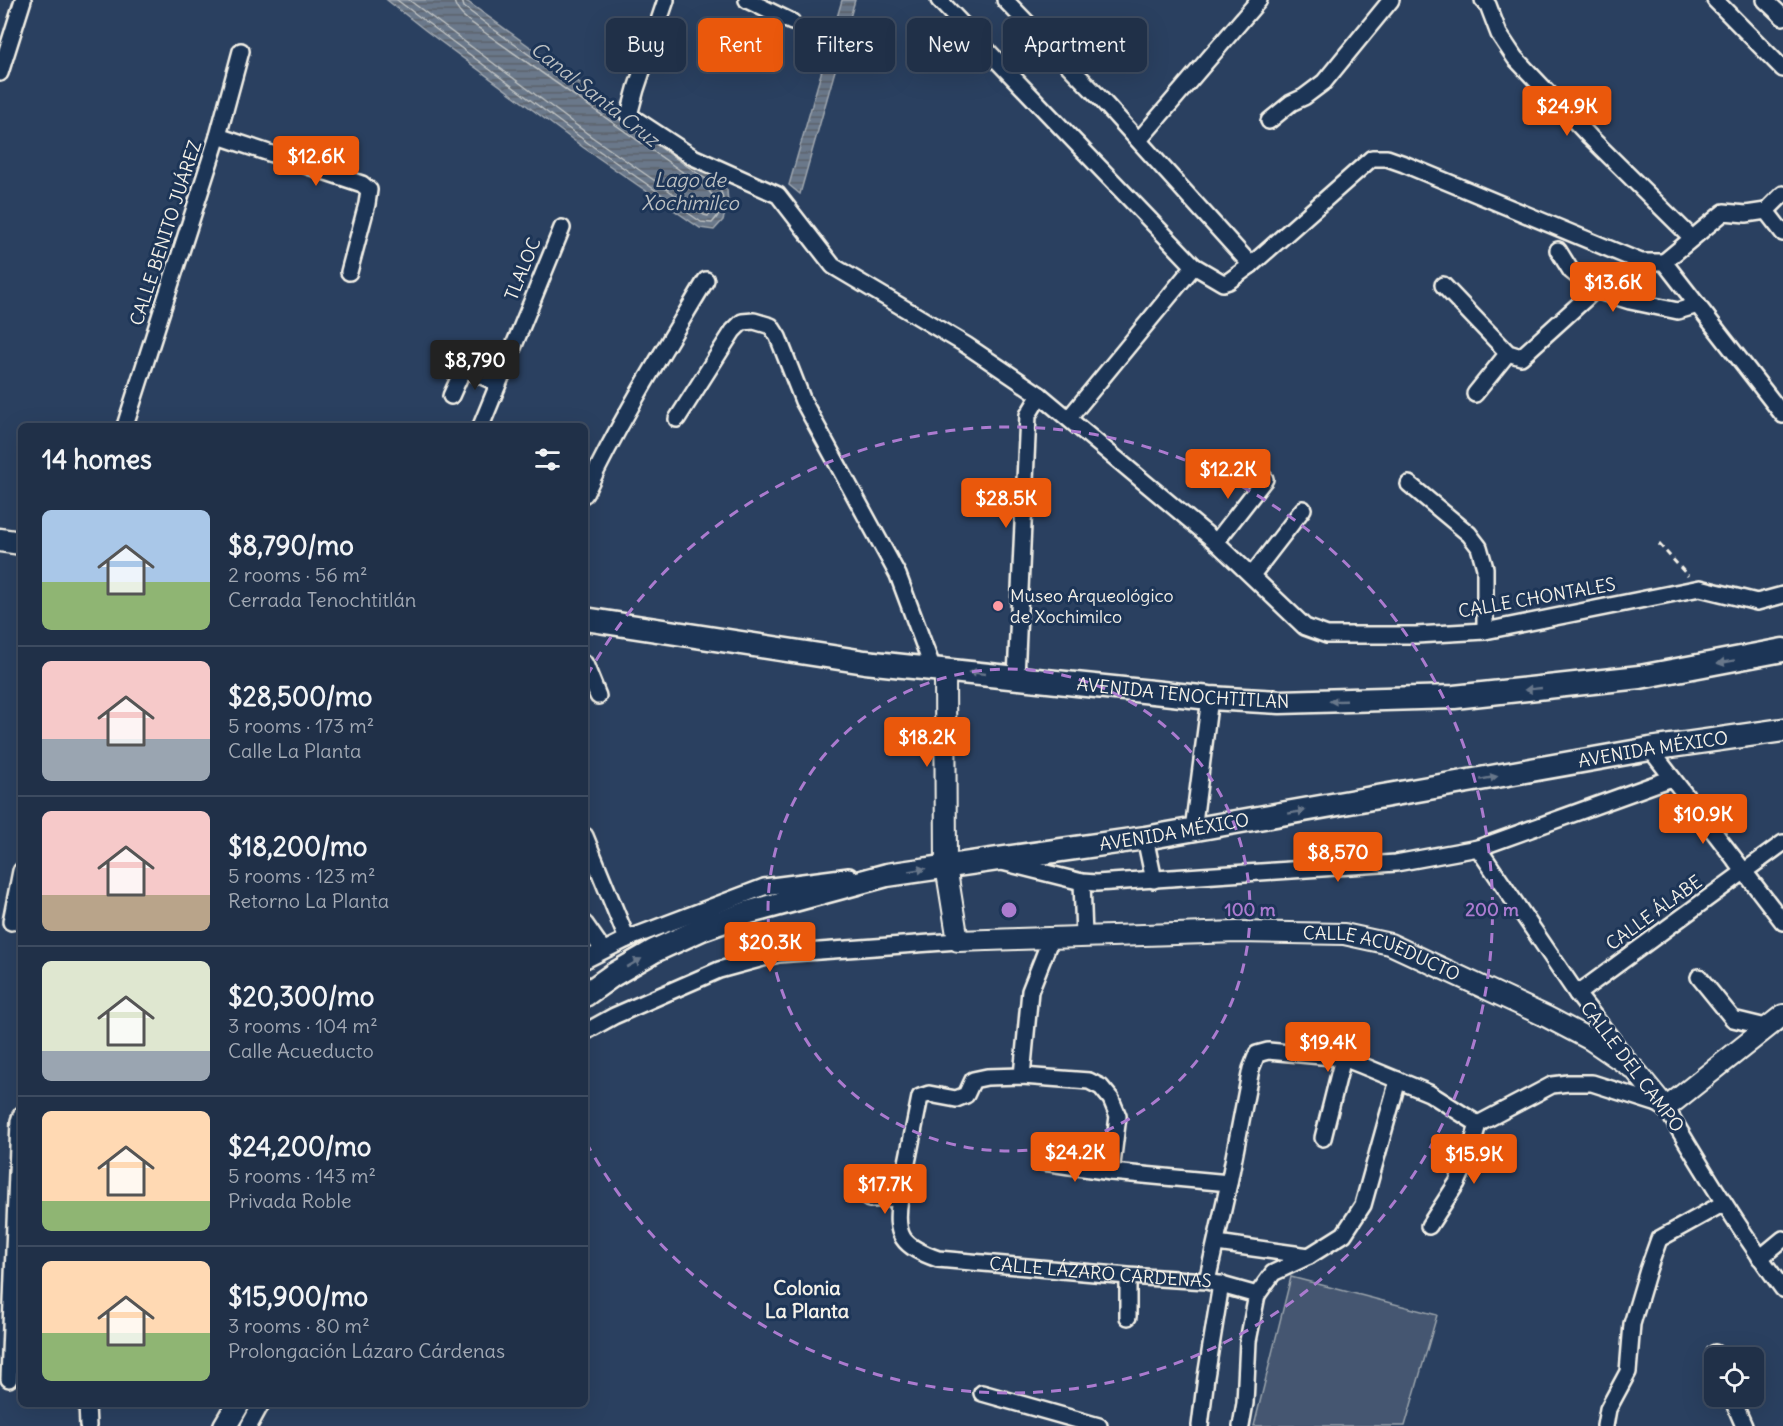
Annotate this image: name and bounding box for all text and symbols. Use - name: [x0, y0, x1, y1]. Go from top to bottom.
- chip: Buy: [606, 18, 686, 72]
- chip: Rent: [698, 18, 783, 72]
- chip: Filters: [795, 18, 895, 72]
- chip: New: [907, 18, 991, 72]
- chip: Apartment: [1003, 18, 1147, 72]
- water label: Canal Santa Cruz: [526, 36, 666, 153]
- pin: $24.9K: [1518, 86, 1616, 137]
- text: $24.9K: [1536, 93, 1598, 118]
- pin: $12.6K: [267, 136, 365, 187]
- street label: CALLE BENITO JUÁREZ: [125, 137, 206, 328]
- text: $12.6K: [287, 143, 345, 168]
- water label: Lago de Xochimilco: [641, 167, 740, 215]
- street label: TLALOC: [500, 234, 546, 304]
- pin: $13.6K: [1564, 262, 1662, 313]
- text: $13.6K: [1584, 269, 1642, 294]
- pin: $8,790: [426, 340, 524, 391]
- text: $8,790: [444, 347, 506, 372]
- text: 14 homes: [42, 443, 152, 476]
- icon: filters: [531, 443, 564, 476]
- pin: $12.2K: [1179, 449, 1277, 500]
- text: $12.2K: [1199, 456, 1257, 481]
- pin: $28.5K: [957, 478, 1055, 529]
- text: $28.5K: [975, 485, 1037, 510]
- text: $8,790/mo: [228, 529, 354, 562]
- icon: home: [90, 534, 162, 606]
- text: 2 rooms · 56 m²: [228, 562, 368, 587]
- street label: CALLE CHONTALES: [1456, 572, 1617, 623]
- place label: Museo Arqueológico de Xochimilco: [1010, 584, 1174, 628]
- text: Cerrada Tenochtitlán: [228, 587, 416, 612]
- marker: Museo Arqueológico de Xochimilco: [991, 599, 1005, 613]
- one-way arrow: [1716, 657, 1735, 666]
- one-way arrow: [967, 668, 986, 678]
- street label: AVENIDA TENOCHTITLÁN: [1076, 672, 1290, 713]
- text: $28,500/mo: [228, 680, 372, 713]
- one-way arrow: [1523, 684, 1542, 694]
- icon: home: [90, 685, 162, 757]
- one-way arrow: [1329, 696, 1348, 705]
- text: 5 rooms · 173 m²: [228, 713, 374, 738]
- pin: $18.2K: [878, 717, 976, 768]
- text: $18.2K: [898, 724, 956, 749]
- street label: AVENIDA MÉXICO: [1576, 726, 1729, 772]
- text: Calle La Planta: [228, 738, 361, 763]
- one-way arrow: [1480, 773, 1499, 782]
- pin: $10.9K: [1654, 794, 1752, 845]
- text: $10.9K: [1673, 801, 1733, 826]
- one-way arrow: [1287, 807, 1306, 816]
- street label: AVENIDA MÉXICO: [1098, 808, 1251, 855]
- text: $18,200/mo: [228, 830, 367, 863]
- pin: $8,570: [1289, 832, 1387, 883]
- icon: home: [90, 835, 162, 907]
- text: $8,570: [1307, 839, 1369, 864]
- text: 5 rooms · 123 m²: [228, 863, 375, 888]
- one-way arrow: [908, 866, 927, 875]
- street label: CALLE ÁLABE: [1601, 870, 1706, 955]
- text: Retorno La Planta: [228, 888, 389, 913]
- text: 100 m: [1225, 898, 1276, 921]
- text: 200 m: [1465, 898, 1519, 921]
- centre of rings: [999, 900, 1019, 920]
- street label: CALLE ACUEDUCTO: [1303, 921, 1464, 986]
- pin: $20.3K: [721, 922, 819, 973]
- text: $20.3K: [738, 929, 802, 954]
- one-way arrow: [625, 958, 642, 968]
- text: $20,300/mo: [228, 980, 374, 1013]
- icon: home: [90, 985, 162, 1057]
- street label: CALLE DEL CAMPO: [1576, 997, 1689, 1137]
- text: 3 rooms · 104 m²: [228, 1013, 378, 1038]
- pin: $19.4K: [1279, 1022, 1377, 1073]
- text: $19.4K: [1299, 1029, 1357, 1054]
- text: Calle Acueducto: [228, 1038, 374, 1063]
- text: $24,200/mo: [228, 1130, 371, 1163]
- pin: $24.2K: [1026, 1132, 1124, 1183]
- pin: $15.9K: [1425, 1134, 1523, 1185]
- icon: home: [90, 1135, 162, 1207]
- text: $24.2K: [1045, 1139, 1105, 1164]
- text: $15.9K: [1445, 1141, 1503, 1166]
- text: 5 rooms · 143 m²: [228, 1163, 376, 1188]
- pin: $17.7K: [836, 1164, 934, 1215]
- text: $17.7K: [858, 1171, 912, 1196]
- text: Privada Roble: [228, 1188, 352, 1213]
- street label: CALLE LÁZARO CÁRDENAS: [988, 1252, 1212, 1292]
- district label: Colonia La Planta: [765, 1275, 850, 1323]
- text: $15,900/mo: [228, 1280, 368, 1313]
- icon: home: [90, 1285, 162, 1357]
- text: 3 rooms · 80 m²: [228, 1313, 370, 1338]
- text: Prolongación Lázaro Cárdenas: [228, 1338, 505, 1363]
- map controls: [1704, 1347, 1764, 1407]
- button: locate: [1704, 1347, 1764, 1407]

